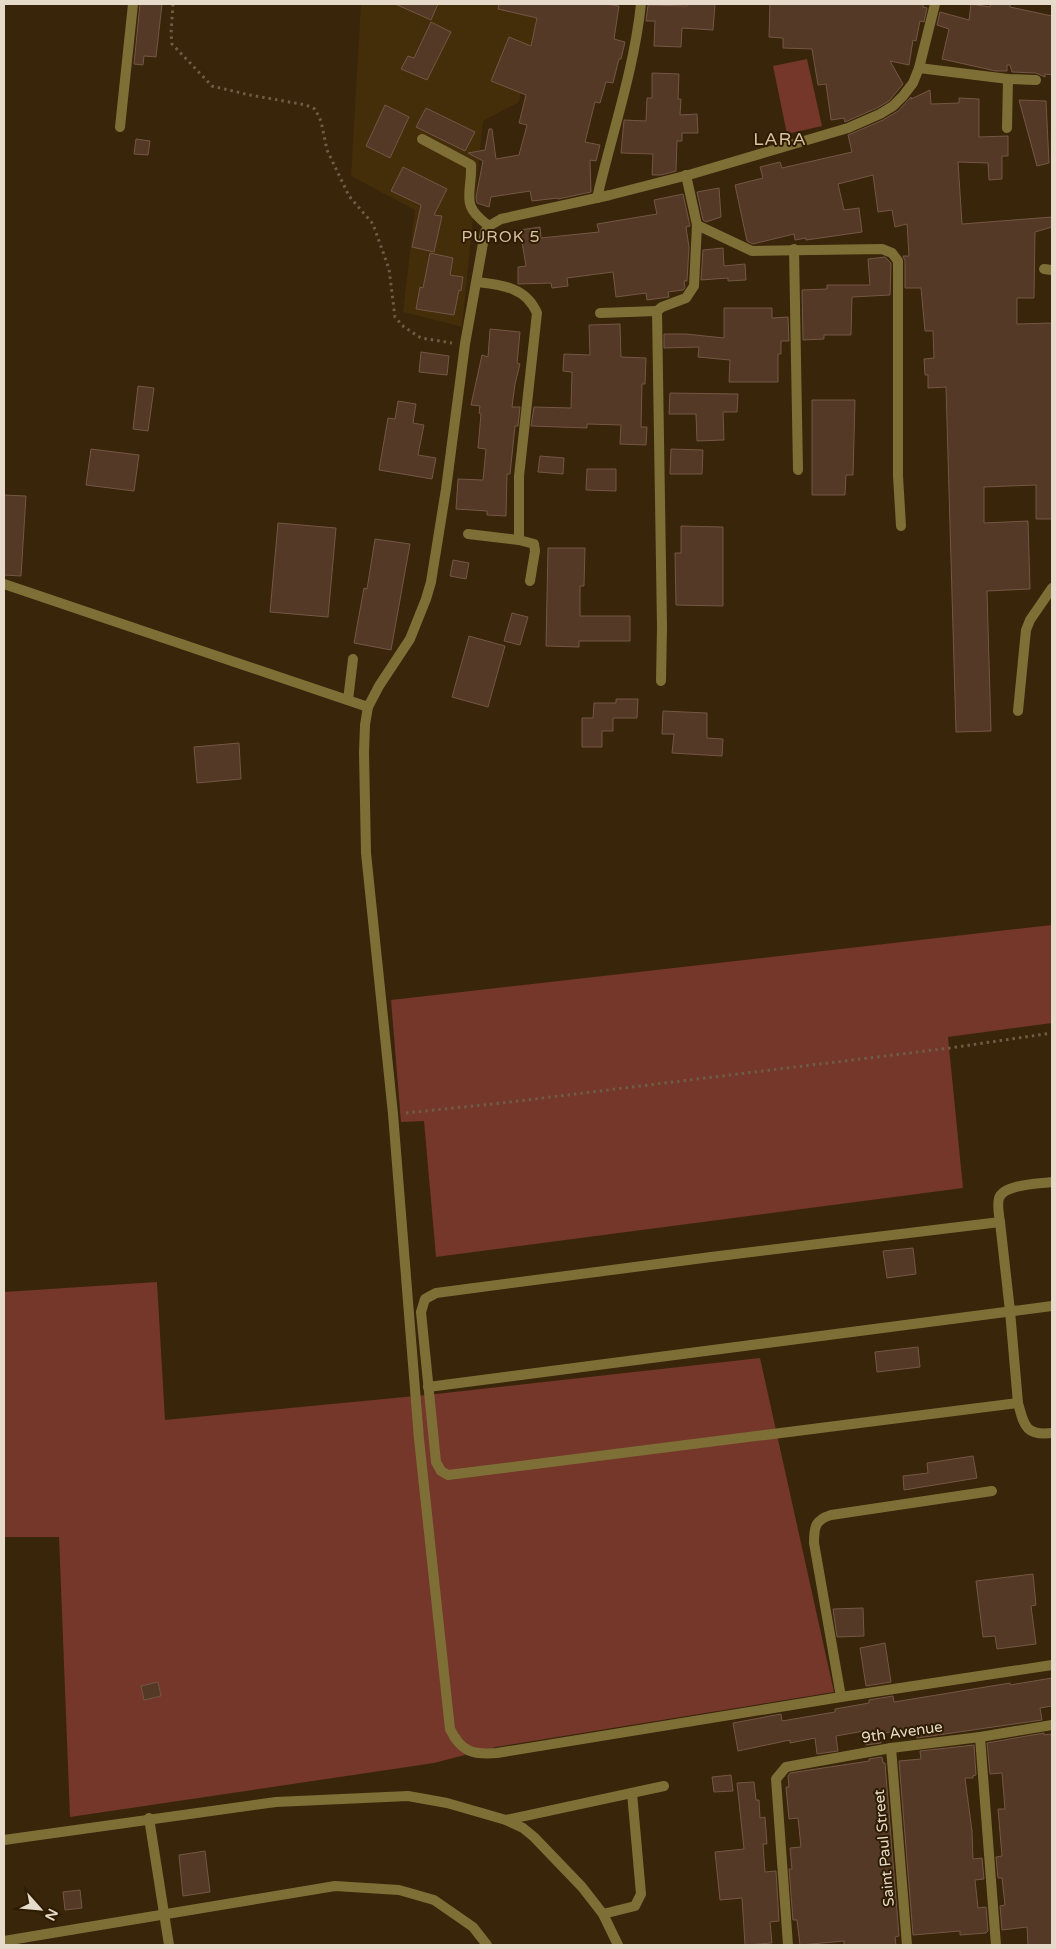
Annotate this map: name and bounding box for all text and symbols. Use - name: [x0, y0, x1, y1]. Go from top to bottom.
- district label: LARA: [753, 128, 807, 150]
- district label: PUROK 5: [461, 227, 541, 247]
- street label: 9th Avenue: [860, 1717, 944, 1747]
- street label: Saint Paul Street: [870, 1788, 898, 1907]
- north arrow: [15, 1884, 65, 1934]
- text: N: [41, 1906, 61, 1924]

